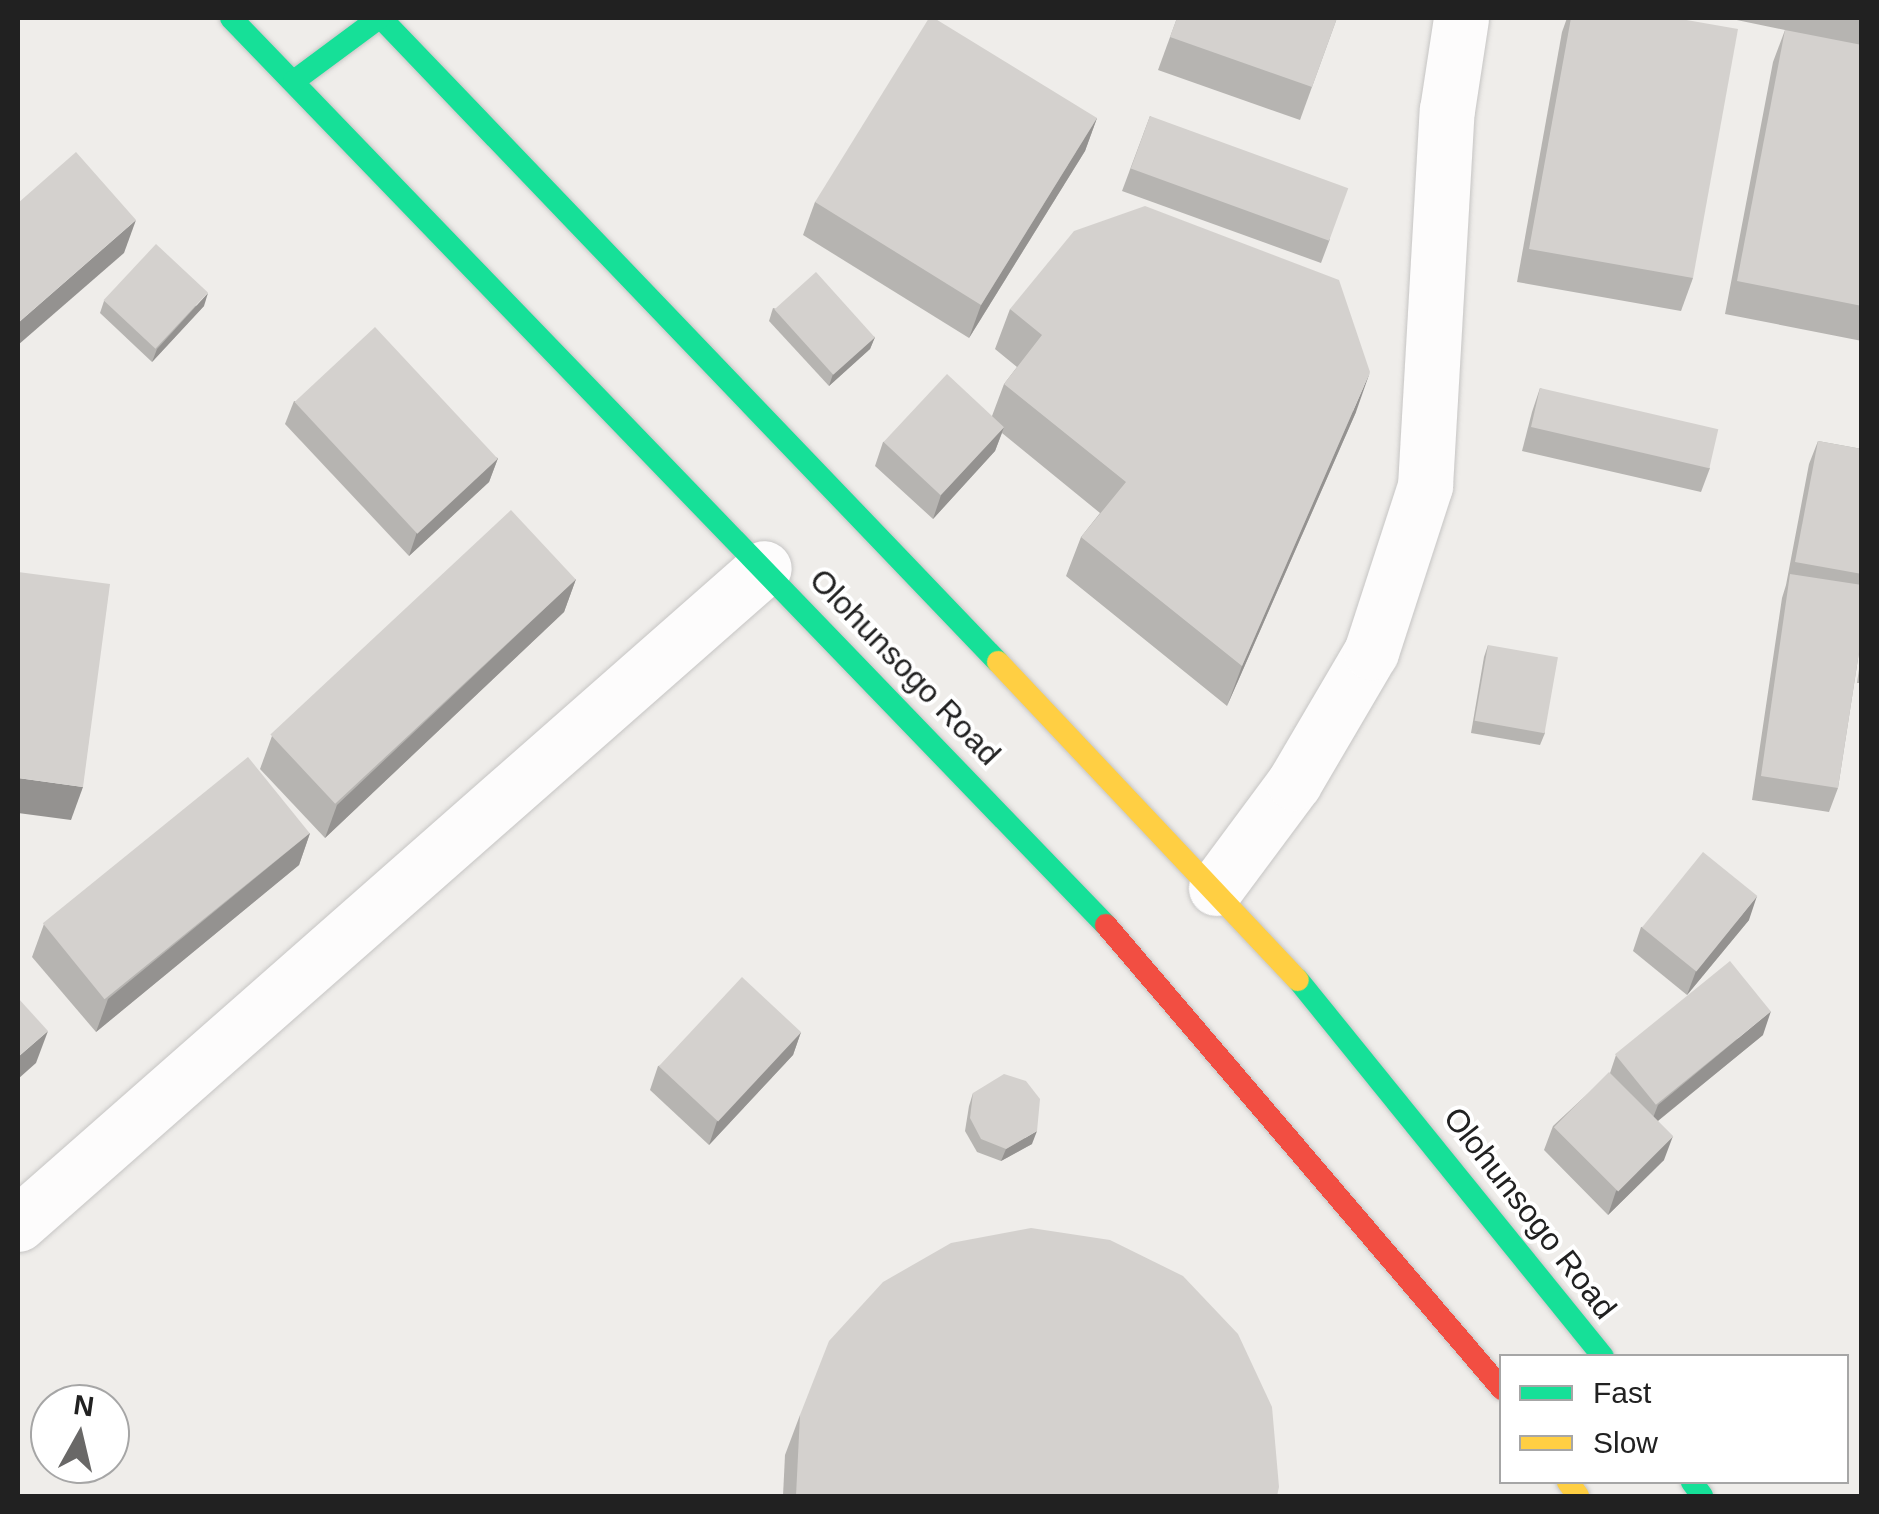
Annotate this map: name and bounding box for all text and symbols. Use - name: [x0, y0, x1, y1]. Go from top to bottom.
- street label: Olohunsogo Road: [802, 561, 1008, 773]
- street label: Olohunsogo Road: [1435, 1100, 1625, 1326]
- legend: [1499, 1354, 1849, 1484]
- text: Fast: [1593, 1376, 1651, 1409]
- north arrow: [30, 1384, 130, 1484]
- text: N: [72, 1389, 96, 1423]
- text: Slow: [1593, 1426, 1658, 1459]

